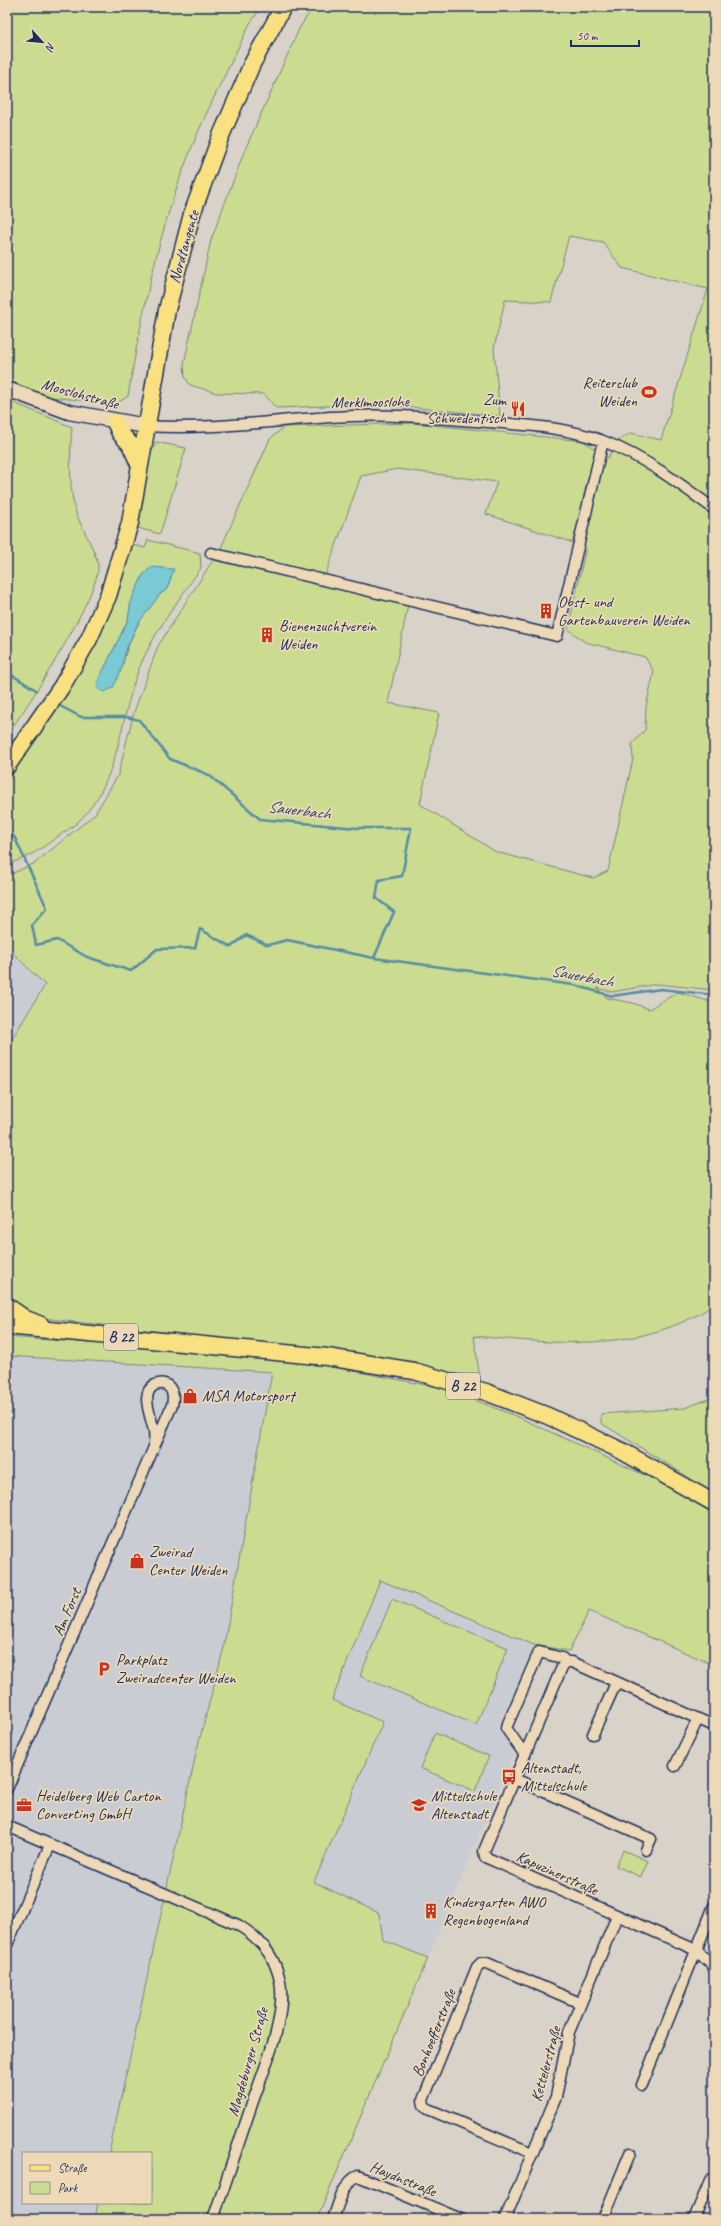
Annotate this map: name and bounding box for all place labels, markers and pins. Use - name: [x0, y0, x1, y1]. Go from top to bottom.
- place label: Reiterclub Weiden: [583, 373, 638, 411]
- sports icon: Reiterclub Weiden: [640, 383, 658, 401]
- place label: Zum Schwedentisch: [427, 390, 508, 428]
- restaurant icon: Zum Schwedentisch: [509, 400, 527, 418]
- place label: Obst- und Gartenbauverein Weiden: [558, 592, 690, 630]
- building icon: Obst- und Gartenbauverein Weiden: [537, 602, 555, 620]
- place label: Bienenzuchtverein Weiden: [279, 616, 377, 654]
- building icon: Bienenzuchtverein Weiden: [258, 626, 276, 644]
- place label: MSA Motorsport: [202, 1386, 297, 1406]
- shop icon: MSA Motorsport: [181, 1387, 199, 1405]
- place label: Zweirad Center Weiden: [149, 1542, 228, 1580]
- shop icon: Zweirad Center Weiden: [128, 1552, 146, 1570]
- place label: Parkplatz Zweiradcenter Weiden: [116, 1650, 236, 1688]
- parking icon: Parkplatz Zweiradcenter Weiden: [95, 1660, 113, 1678]
- place label: Altenstadt, Mittelschule: [521, 1758, 588, 1796]
- bus stop icon: Altenstadt, Mittelschule: [500, 1768, 518, 1786]
- place label: Heidelberg Web Carton Converting GmbH: [36, 1786, 161, 1824]
- place label: Mittelschule Altenstadt: [431, 1786, 498, 1824]
- office icon: Heidelberg Web Carton Converting GmbH: [15, 1796, 33, 1814]
- school or university icon: Mittelschule Altenstadt: [410, 1796, 428, 1814]
- place label: Kindergarten AWO Regenbogenland: [443, 1892, 547, 1930]
- building icon: Kindergarten AWO Regenbogenland: [422, 1902, 440, 1920]

